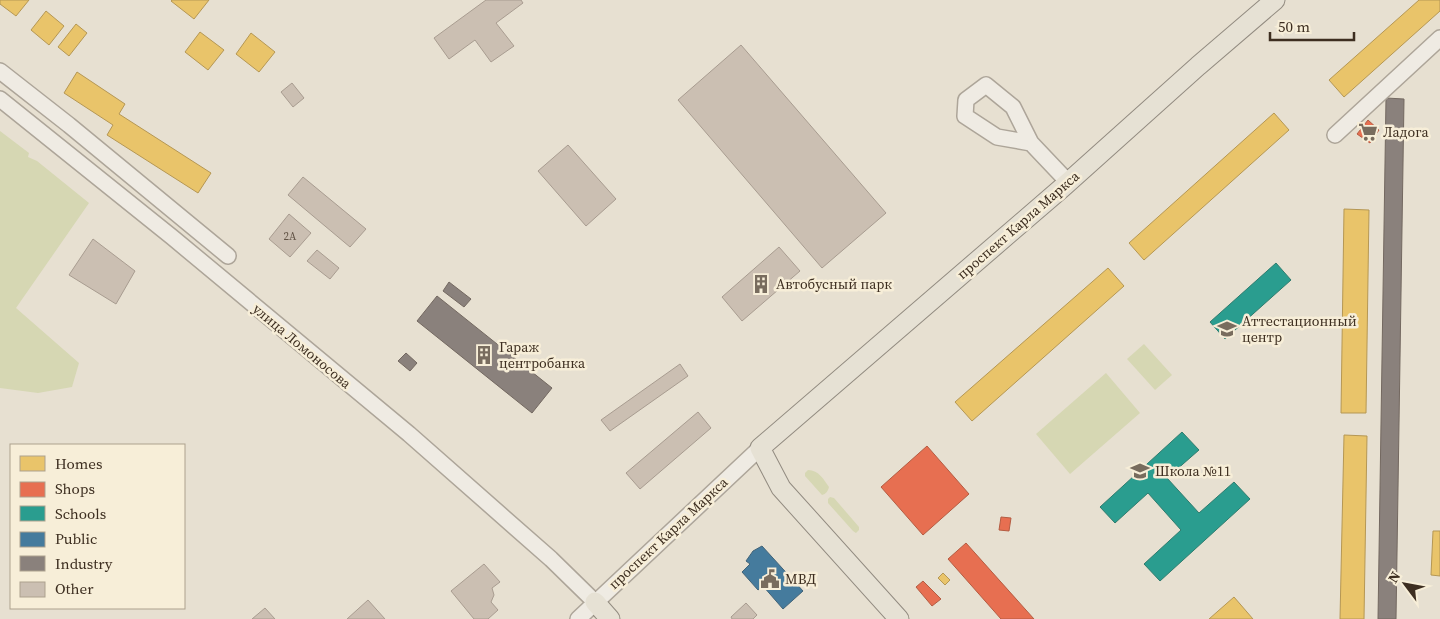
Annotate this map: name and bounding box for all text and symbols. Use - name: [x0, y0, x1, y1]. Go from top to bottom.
- scale bar: [1270, 10, 1354, 42]
- text: 50 m: [1278, 16, 1310, 37]
- supermarket icon: Ладога: [1357, 121, 1379, 143]
- place label: Ладога: [1383, 122, 1429, 142]
- street label: проспект Карла Маркса: [952, 166, 1084, 284]
- house number: 2А: [284, 229, 297, 244]
- building icon: Автобусный парк: [750, 273, 772, 295]
- place label: Автобусный парк: [776, 274, 892, 294]
- street label: улица Ломоносова: [248, 299, 356, 394]
- place label: Аттестационный центр: [1242, 311, 1357, 347]
- school or university icon: Аттестационный центр: [1216, 318, 1238, 340]
- place label: Гараж центробанка: [499, 337, 586, 373]
- building icon: Гараж центробанка: [473, 344, 495, 366]
- legend: [10, 444, 185, 609]
- text: Homes: [55, 453, 102, 474]
- school or university icon: Школа №11: [1129, 460, 1151, 482]
- place label: Школа №11: [1155, 461, 1231, 481]
- street label: проспект Карла Маркса: [604, 472, 733, 594]
- text: Shops: [55, 478, 95, 499]
- text: Schools: [55, 503, 106, 524]
- text: Public: [55, 528, 97, 549]
- text: Industry: [55, 553, 113, 574]
- north arrow: [1380, 559, 1430, 609]
- text: N: [1383, 567, 1405, 587]
- public building icon: МВД: [759, 568, 781, 590]
- place label: МВД: [785, 569, 816, 589]
- text: Other: [55, 578, 94, 599]

